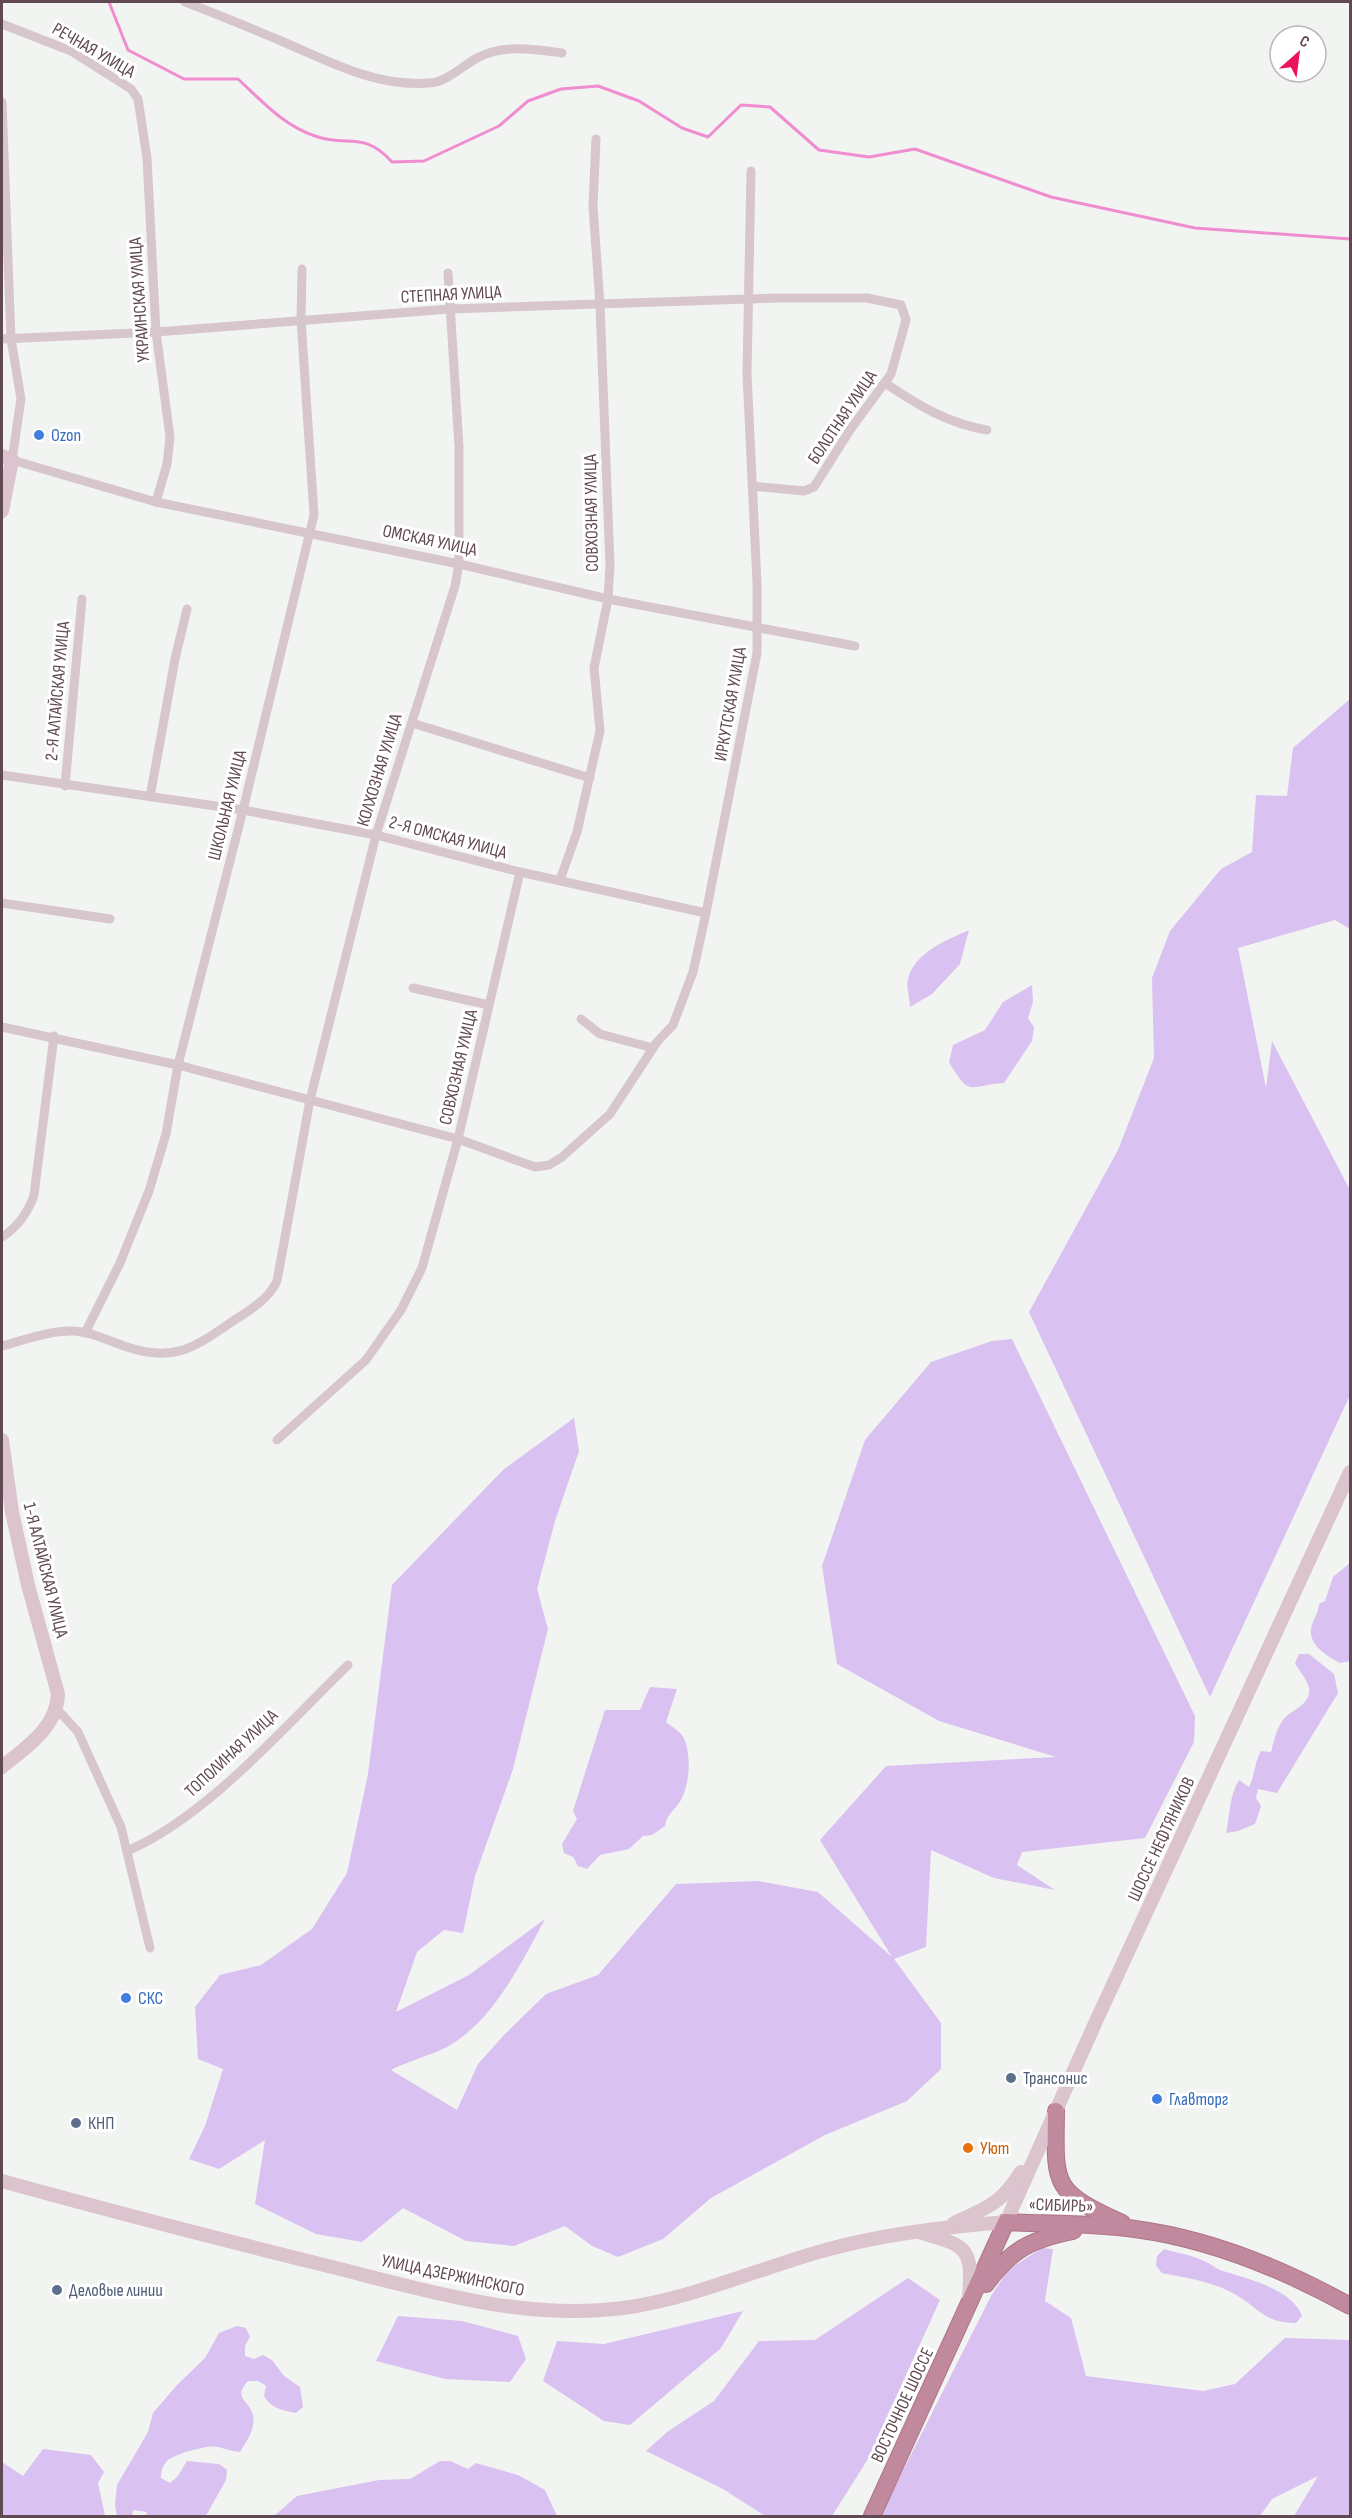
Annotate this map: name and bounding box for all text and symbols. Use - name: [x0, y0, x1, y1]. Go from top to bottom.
- street label: РЕЧНАЯ УЛИЦА: [49, 18, 139, 83]
- north arrow: [1268, 24, 1328, 84]
- text: С: [1296, 32, 1312, 52]
- street label: УКРАИНСКАЯ УЛИЦА: [125, 237, 154, 363]
- street label: СТЕПНАЯ УЛИЦА: [400, 281, 502, 308]
- street label: БОЛОТНАЯ УЛИЦА: [803, 366, 882, 468]
- place label: Ozon: [51, 425, 81, 446]
- marker: Ozon: [32, 428, 46, 442]
- street label: СОВХОЗНАЯ УЛИЦА: [580, 454, 603, 572]
- street label: ОМСКАЯ УЛИЦА: [381, 520, 479, 561]
- street label: 2-Я АЛТАЙСКАЯ УЛИЦА: [41, 620, 74, 762]
- street label: ИРКУТСКАЯ УЛИЦА: [710, 645, 751, 763]
- street label: КОЛХОЗНАЯ УЛИЦА: [352, 711, 407, 829]
- street label: ШКОЛЬНАЯ УЛИЦА: [204, 748, 251, 862]
- street label: 2-Я ОМСКАЯ УЛИЦА: [387, 812, 509, 863]
- street label: СОВХОЗНАЯ УЛИЦА: [435, 1007, 482, 1127]
- street label: 1-Я АЛТАЙСКАЯ УЛИЦА: [19, 1500, 73, 1640]
- street label: ТОПОЛИНАЯ УЛИЦА: [181, 1705, 282, 1802]
- street label: ШОССЕ НЕФТЯНИКОВ: [1124, 1774, 1199, 1905]
- place label: СКС: [138, 1988, 163, 2009]
- marker: СКС: [119, 1991, 133, 2005]
- place label: Трансонис: [1023, 2068, 1088, 2089]
- marker: Трансонис: [1004, 2071, 1018, 2085]
- place label: Главторг: [1169, 2089, 1229, 2110]
- marker: Главторг: [1150, 2092, 1164, 2106]
- place label: КНП: [88, 2113, 114, 2134]
- marker: КНП: [69, 2116, 83, 2130]
- place label: Уют: [980, 2138, 1009, 2159]
- marker: Уют: [961, 2141, 975, 2155]
- street label: «СИБИРЬ»: [1028, 2194, 1094, 2217]
- street label: УЛИЦА ДЗЕРЖИНСКОГО: [380, 2250, 526, 2301]
- place label: Деловые линии: [69, 2280, 163, 2301]
- marker: Деловые линии: [50, 2283, 64, 2297]
- street label: ВОСТОЧНОЕ ШОССЕ: [867, 2345, 938, 2466]

